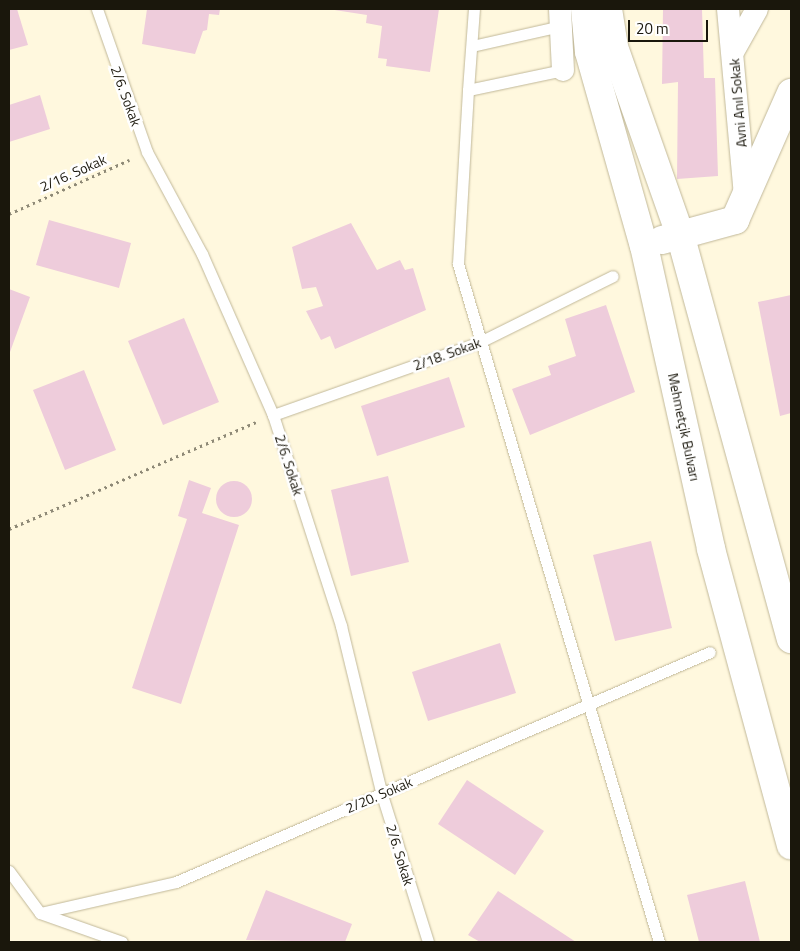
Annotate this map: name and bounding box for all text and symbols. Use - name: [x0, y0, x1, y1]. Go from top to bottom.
- scale bar: [630, 10, 710, 42]
- text: 20 m: [636, 17, 669, 40]
- street label: Avni Anıl Sokak: [726, 58, 750, 148]
- street label: 2/6. Sokak: [107, 64, 145, 128]
- street label: 2/16. Sokak: [37, 151, 109, 195]
- street label: 2/18. Sokak: [411, 334, 483, 374]
- street label: Mehmetçik Bulvarı: [664, 372, 704, 482]
- street label: 2/6. Sokak: [271, 432, 307, 498]
- street label: 2/20. Sokak: [343, 773, 415, 817]
- street label: 2/6. Sokak: [383, 822, 417, 888]

